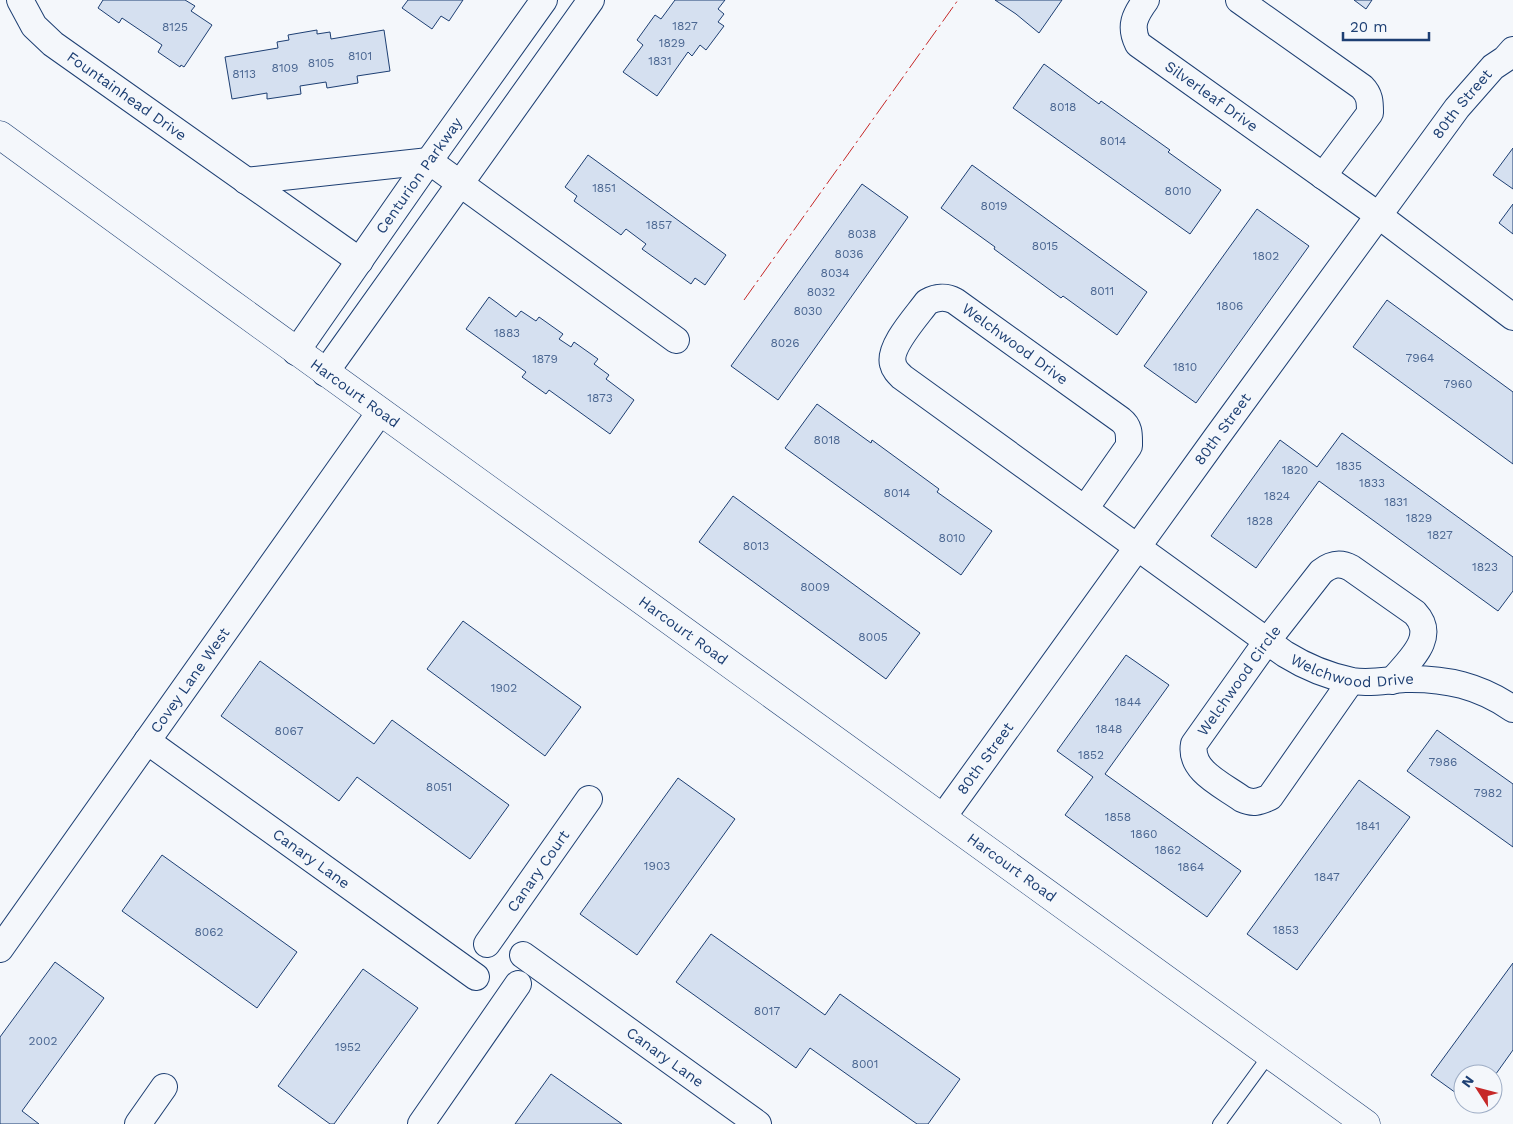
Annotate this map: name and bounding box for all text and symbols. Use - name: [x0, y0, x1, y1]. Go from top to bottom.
- scale bar: [1343, 10, 1429, 42]
- text: 20 m: [1350, 18, 1388, 36]
- house number: 1827: [672, 19, 698, 33]
- house number: 8125: [162, 20, 188, 34]
- house number: 1829: [659, 36, 685, 50]
- street label: Fountainhead Drive: [63, 48, 190, 145]
- house number: 8101: [348, 49, 372, 63]
- house number: 1831: [648, 54, 672, 68]
- house number: 8105: [308, 56, 334, 70]
- street label: Silverleaf Drive: [1161, 57, 1261, 136]
- house number: 8109: [272, 61, 298, 75]
- street label: 80th Street: [1429, 65, 1496, 142]
- house number: 8113: [232, 67, 256, 81]
- house number: 8018: [1050, 100, 1076, 114]
- street label: Centurion Parkway: [372, 114, 466, 237]
- house number: 8014: [1100, 134, 1126, 148]
- house number: 1851: [592, 181, 616, 195]
- house number: 8010: [1164, 184, 1192, 198]
- house number: 8019: [981, 199, 1007, 213]
- house number: 1857: [646, 218, 672, 232]
- house number: 8038: [847, 227, 877, 241]
- house number: 8015: [1032, 239, 1058, 253]
- house number: 8036: [835, 247, 863, 261]
- house number: 1802: [1253, 249, 1279, 263]
- house number: 8034: [821, 266, 849, 280]
- house number: 8011: [1090, 284, 1114, 298]
- house number: 8032: [807, 285, 835, 299]
- street label: Welchwood Drive: [958, 299, 1072, 389]
- house number: 1806: [1217, 299, 1243, 313]
- house number: 8030: [793, 304, 823, 318]
- house number: 1883: [494, 326, 520, 340]
- house number: 8026: [770, 336, 800, 350]
- house number: 7964: [1406, 351, 1434, 365]
- house number: 1879: [532, 352, 558, 366]
- street label: Harcourt Road: [307, 355, 403, 432]
- house number: 1810: [1173, 360, 1197, 374]
- house number: 7960: [1444, 377, 1472, 391]
- street label: 80th Street: [1190, 389, 1255, 469]
- house number: 1873: [587, 391, 613, 405]
- house number: 8018: [814, 433, 840, 447]
- house number: 1835: [1336, 459, 1362, 473]
- house number: 1820: [1282, 463, 1308, 477]
- house number: 1833: [1359, 476, 1385, 490]
- house number: 8014: [884, 486, 910, 500]
- house number: 1824: [1264, 489, 1290, 503]
- house number: 1831: [1384, 495, 1408, 509]
- house number: 1829: [1406, 511, 1432, 525]
- house number: 1828: [1247, 514, 1273, 528]
- house number: 1827: [1427, 528, 1453, 542]
- house number: 8010: [938, 531, 966, 545]
- house number: 8013: [743, 539, 769, 553]
- house number: 1823: [1472, 560, 1498, 574]
- house number: 8009: [800, 580, 830, 594]
- street label: Harcourt Road: [635, 592, 731, 669]
- street label: Welchwood Circle: [1194, 622, 1285, 739]
- street label: Covey Lane West: [147, 624, 234, 737]
- house number: 8005: [858, 630, 888, 644]
- street label: Welchwood Drive: [1287, 650, 1414, 691]
- house number: 1902: [491, 681, 517, 695]
- house number: 1844: [1115, 695, 1141, 709]
- street label: 80th Street: [953, 718, 1017, 798]
- house number: 1848: [1096, 722, 1122, 736]
- house number: 8067: [275, 724, 304, 738]
- house number: 1852: [1078, 748, 1104, 762]
- house number: 7986: [1429, 755, 1457, 769]
- house number: 8051: [426, 780, 452, 794]
- house number: 7982: [1474, 786, 1502, 800]
- house number: 1858: [1105, 810, 1131, 824]
- house number: 1841: [1356, 819, 1380, 833]
- street label: Canary Lane: [269, 825, 353, 892]
- street label: Canary Court: [503, 826, 574, 916]
- house number: 1860: [1131, 827, 1157, 841]
- street label: Harcourt Road: [964, 829, 1060, 906]
- house number: 1862: [1155, 843, 1181, 857]
- house number: 1903: [644, 859, 670, 873]
- house number: 1864: [1178, 860, 1204, 874]
- house number: 1847: [1314, 870, 1340, 884]
- house number: 1853: [1273, 923, 1299, 937]
- house number: 8062: [194, 925, 224, 939]
- house number: 8017: [754, 1004, 780, 1018]
- street label: Canary Lane: [623, 1023, 707, 1091]
- house number: 2002: [29, 1034, 57, 1048]
- house number: 1952: [335, 1040, 361, 1054]
- house number: 8001: [851, 1057, 879, 1071]
- north arrow: [1453, 1064, 1503, 1114]
- text: N: [1458, 1072, 1477, 1090]

